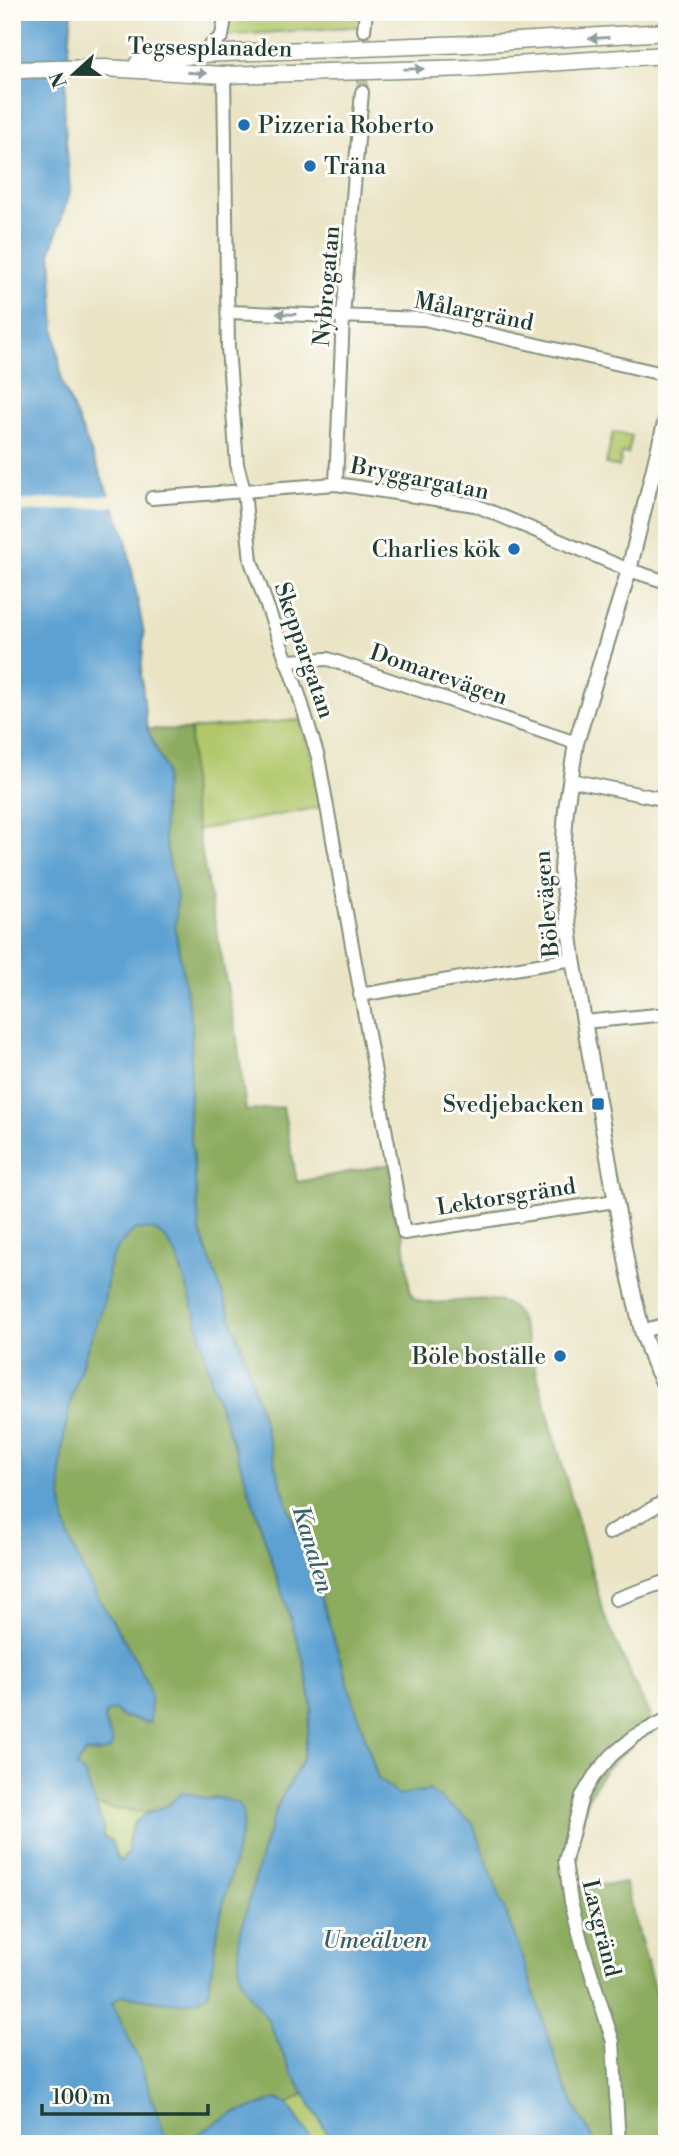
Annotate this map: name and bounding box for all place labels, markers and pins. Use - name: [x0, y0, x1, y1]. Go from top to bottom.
- place label: Pizzeria Roberto: [258, 112, 434, 140]
- marker: Pizzeria Roberto: [236, 117, 252, 133]
- place label: Träna: [324, 153, 386, 181]
- marker: Träna: [302, 158, 318, 174]
- place label: Charlies kök: [372, 536, 501, 564]
- marker: Charlies kök: [506, 541, 522, 557]
- place label: Svedjebacken: [443, 1091, 584, 1119]
- marker: Svedjebacken: [590, 1096, 606, 1112]
- place label: Böle boställe: [411, 1343, 546, 1371]
- marker: Böle boställe: [552, 1348, 568, 1364]

